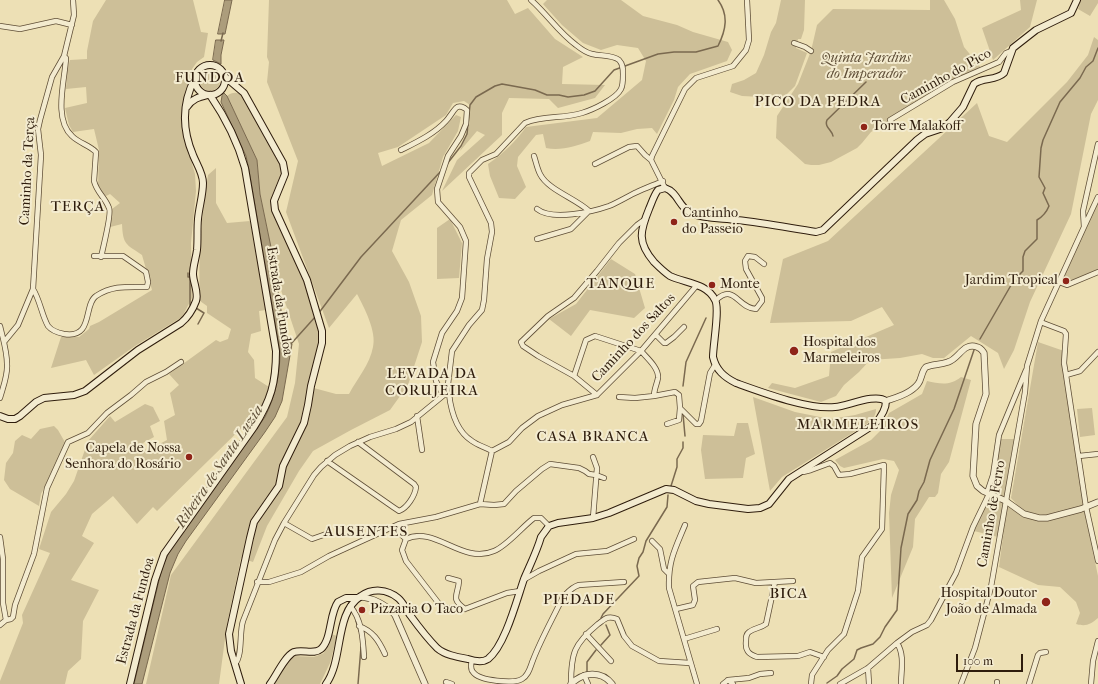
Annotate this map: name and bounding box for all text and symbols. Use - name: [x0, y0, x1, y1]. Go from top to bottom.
- street label: Caminho do Pico: [898, 45, 994, 109]
- park label: Quinta Jardins do Imperador: [821, 51, 911, 84]
- district label: FUNDOA: [175, 69, 245, 87]
- district label: PICO DA PEDRA: [755, 93, 881, 111]
- street label: Caminho da Terça: [17, 116, 39, 226]
- place label: Torre Malakoff: [872, 119, 961, 135]
- marker: Torre Malakoff: [859, 122, 869, 132]
- district label: TERÇA: [51, 198, 105, 216]
- place label: Cantinho do Passeio: [682, 206, 743, 238]
- marker: Cantinho do Passeio: [669, 217, 679, 227]
- street label: Estrada da Fundoa: [262, 245, 296, 357]
- place label: Jardim Tropical: [965, 273, 1058, 289]
- district label: TANQUE: [587, 275, 655, 293]
- marker: Jardim Tropical: [1061, 276, 1071, 286]
- place label: Monte: [720, 277, 760, 293]
- marker: Monte: [707, 280, 717, 290]
- street label: Caminho dos Saltos: [589, 290, 679, 386]
- place label: Hospital dos Marmeleiros: [803, 335, 880, 368]
- marker: Hospital dos Marmeleiros: [788, 345, 800, 357]
- district label: LEVADA DA CORUJEIRA: [385, 365, 479, 400]
- water label: Ribeira de Santa Luzia: [172, 402, 268, 532]
- district label: MARMELEIROS: [797, 416, 919, 434]
- district label: CASA BRANCA: [537, 428, 649, 446]
- place label: Capela de Nossa Senhora do Rosário: [65, 441, 181, 474]
- marker: Capela de Nossa Senhora do Rosário: [184, 452, 194, 462]
- street label: Caminho de Ferro: [974, 459, 1010, 569]
- district label: AUSENTES: [324, 523, 408, 541]
- street label: Estrada da Fundoa: [114, 556, 158, 666]
- district label: BICA: [769, 585, 809, 603]
- place label: Hospital Doutor João de Almada: [940, 586, 1037, 618]
- district label: PIEDADE: [543, 591, 615, 609]
- marker: Hospital Doutor João de Almada: [1040, 596, 1052, 608]
- place label: Pizzaria O Taco: [370, 602, 463, 618]
- marker: Pizzaria O Taco: [357, 605, 367, 615]
- scale bar: [958, 646, 1025, 672]
- text: 100 m: [963, 654, 993, 668]

